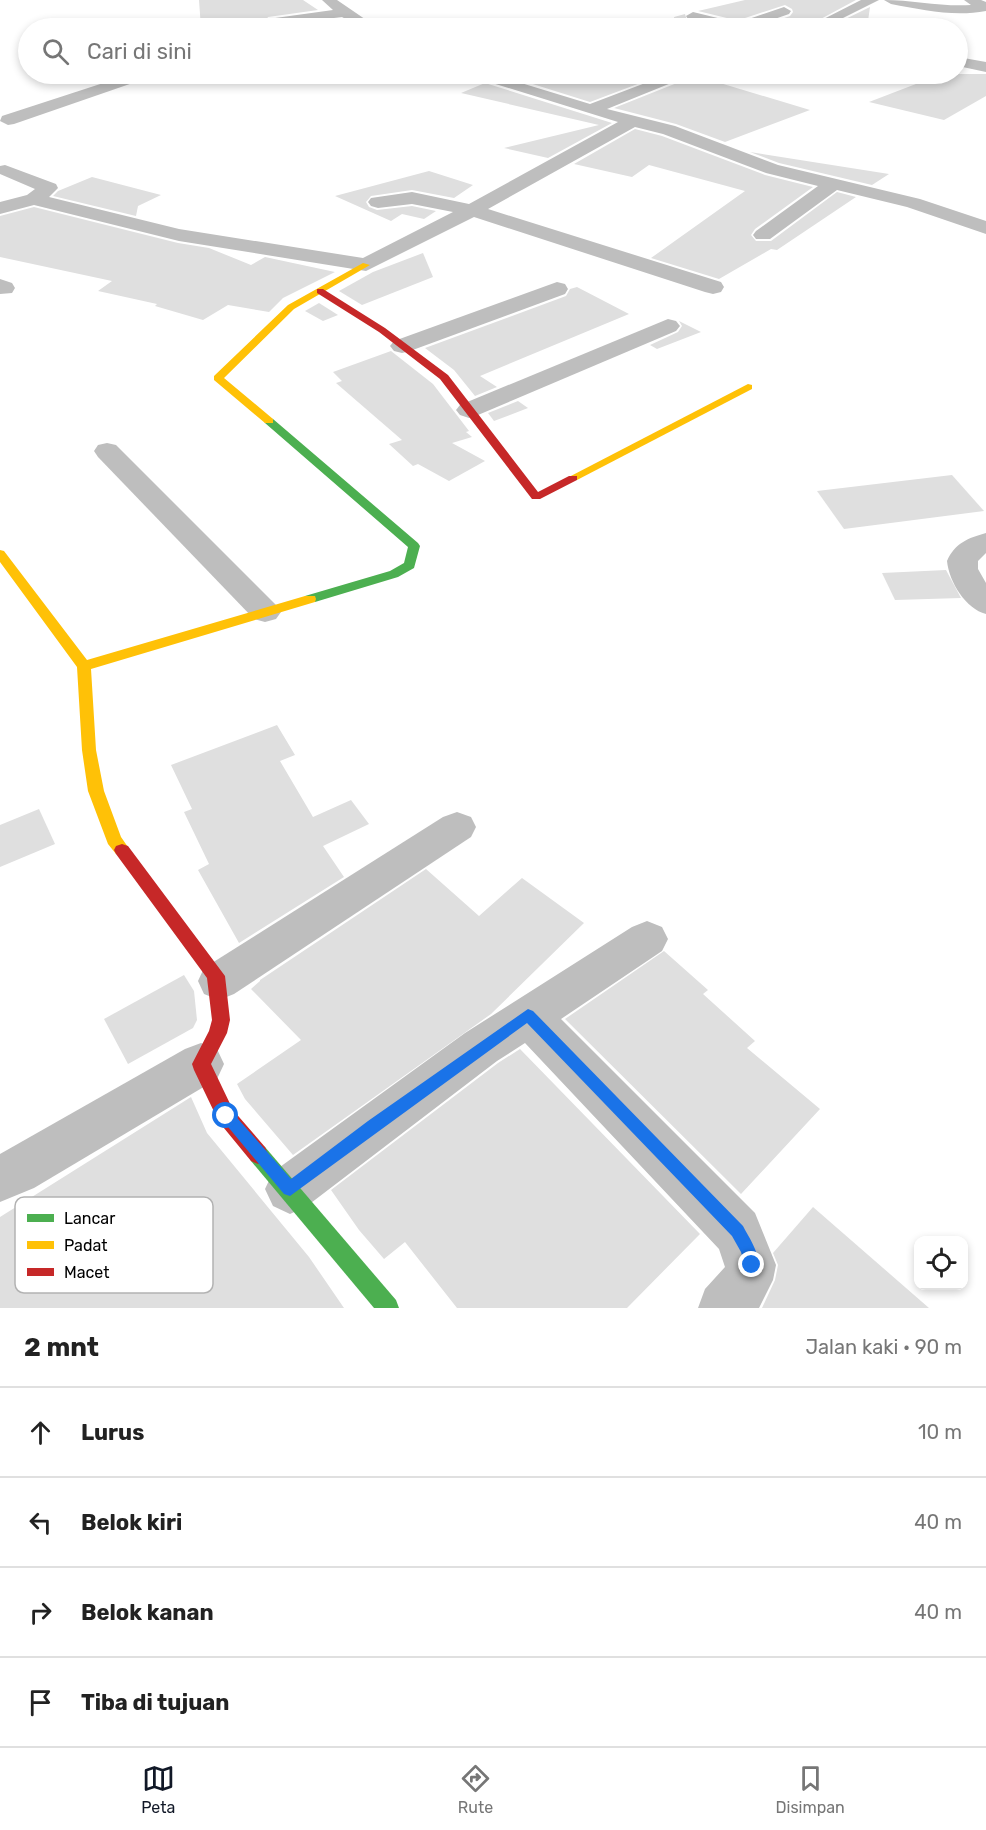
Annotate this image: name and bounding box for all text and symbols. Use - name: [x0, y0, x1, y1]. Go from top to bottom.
- search box: [18, 18, 968, 84]
- icon: search: [39, 35, 72, 68]
- text: Cari di sini: [87, 38, 192, 65]
- route start: [212, 1102, 238, 1128]
- legend: [15, 1197, 213, 1293]
- text: Lancar: [64, 1209, 115, 1228]
- text: Padat: [64, 1236, 107, 1255]
- map controls: [914, 1236, 968, 1290]
- button: locate: [914, 1236, 968, 1290]
- route end: [738, 1251, 764, 1277]
- text: Macet: [64, 1263, 110, 1282]
- text: 2 mnt: [24, 1332, 99, 1363]
- text: Jalan kaki · 90 m: [805, 1335, 962, 1359]
- icon: ahead: [24, 1416, 57, 1449]
- text: Lurus: [81, 1419, 144, 1446]
- text: 10 m: [918, 1420, 962, 1444]
- icon: left: [24, 1506, 57, 1539]
- text: Belok kiri: [81, 1509, 182, 1536]
- text: 40 m: [914, 1510, 962, 1534]
- icon: right: [24, 1596, 57, 1629]
- text: Belok kanan: [81, 1599, 214, 1626]
- text: 40 m: [914, 1600, 962, 1624]
- icon: arrive: [24, 1686, 57, 1719]
- text: Tiba di tujuan: [81, 1689, 229, 1716]
- tab: Peta: [141, 1762, 175, 1817]
- tab: Rute: [458, 1762, 493, 1817]
- tab: Disimpan: [776, 1762, 845, 1817]

